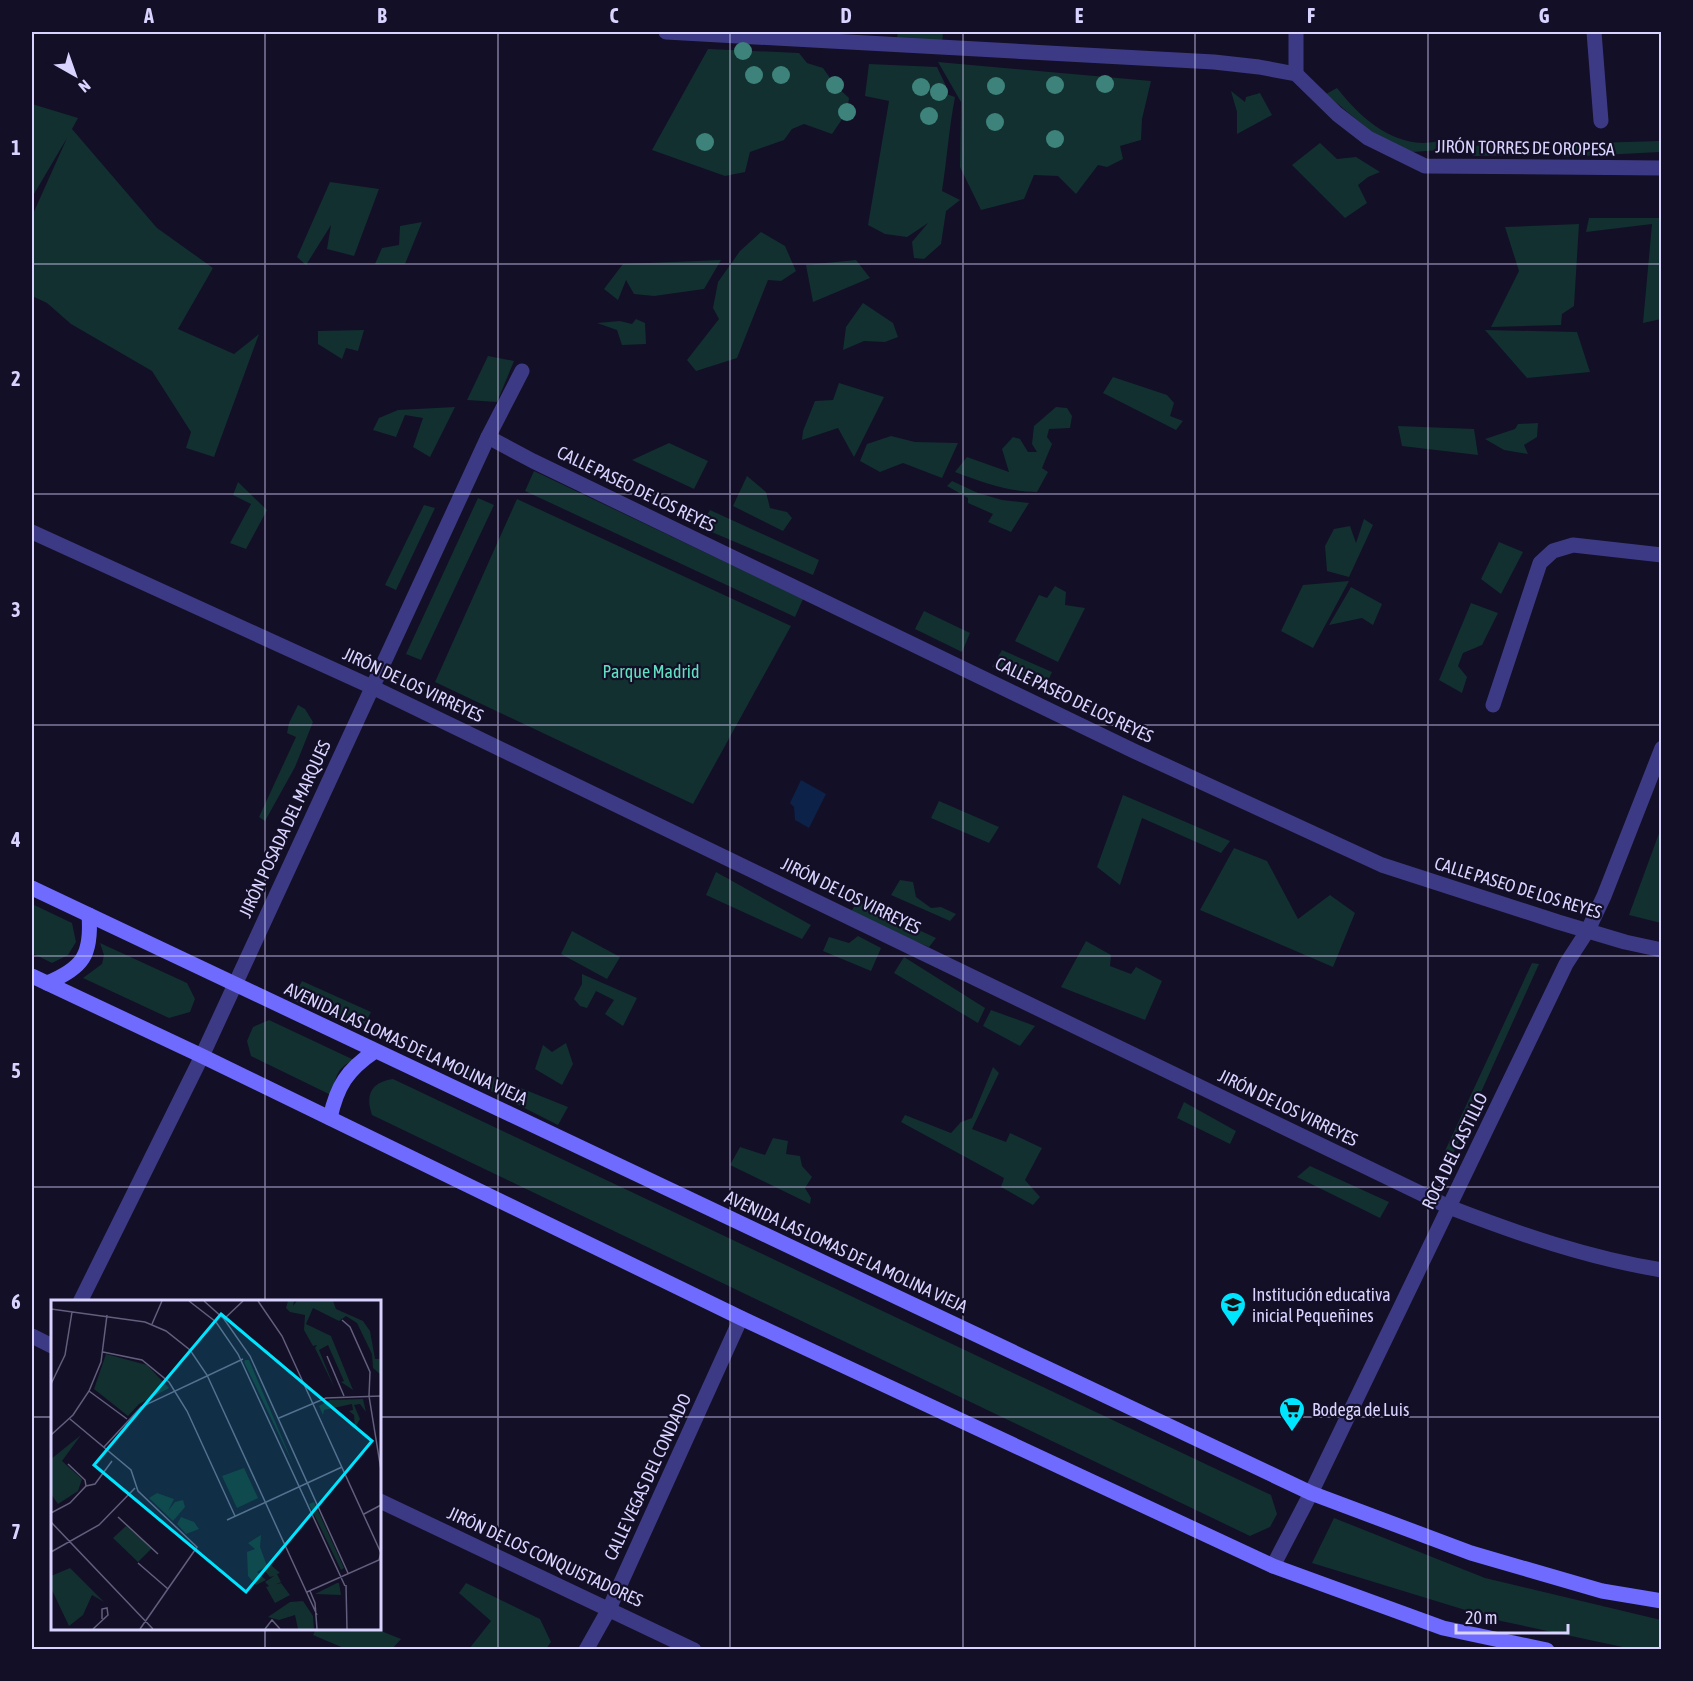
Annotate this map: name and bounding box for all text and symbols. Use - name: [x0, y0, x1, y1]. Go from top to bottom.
- text: A: [143, 4, 154, 27]
- text: B: [377, 4, 387, 27]
- text: C: [610, 4, 619, 27]
- text: D: [840, 4, 852, 27]
- text: E: [1075, 4, 1084, 27]
- text: F: [1307, 4, 1315, 27]
- text: G: [1539, 4, 1550, 27]
- north arrow: [45, 45, 105, 105]
- text: N: [75, 77, 94, 96]
- street label: JIRÓN TORRES DE OROPESA: [1435, 135, 1615, 160]
- text: 1: [11, 136, 21, 159]
- text: 2: [11, 367, 21, 390]
- street label: CALLE PASEO DE LOS REYES: [554, 441, 719, 536]
- text: 3: [11, 598, 21, 621]
- street label: JIRÓN DE LOS VIRREYES: [340, 643, 487, 726]
- street label: CALLE PASEO DE LOS REYES: [992, 652, 1157, 747]
- park label: Parque Madrid: [603, 661, 699, 682]
- street label: JIRÓN POSADA DEL MARQUES: [234, 736, 335, 921]
- text: 4: [10, 828, 21, 851]
- street label: CALLE PASEO DE LOS REYES: [1432, 852, 1605, 923]
- street label: JIRÓN DE LOS VIRREYES: [778, 853, 925, 939]
- street label: AVENIDA LAS LOMAS DE LA MOLINA VIEJA: [281, 978, 531, 1109]
- text: 5: [11, 1059, 21, 1082]
- street label: JIRÓN DE LOS VIRREYES: [1215, 1065, 1362, 1151]
- street label: ROCA DEL CASTILLO: [1417, 1089, 1492, 1212]
- street label: AVENIDA LAS LOMAS DE LA MOLINA VIEJA: [721, 1186, 971, 1317]
- place label: Institución educativa inicial Pequeñines: [1252, 1284, 1391, 1326]
- text: 6: [11, 1290, 21, 1313]
- school or university icon: Institución educativa inicial Pequeñines: [1218, 1290, 1248, 1328]
- inset map: [51, 1300, 381, 1630]
- street label: CALLE VEGAS DEL CONDADO: [600, 1390, 695, 1563]
- supermarket icon: Bodega de Luis: [1277, 1395, 1307, 1433]
- place label: Bodega de Luis: [1312, 1399, 1409, 1420]
- street label: JIRÓN DE LOS CONQUISTADORES: [444, 1502, 647, 1611]
- text: 7: [11, 1520, 21, 1543]
- scale bar: [1456, 1597, 1568, 1635]
- text: 20 m: [1465, 1607, 1497, 1628]

